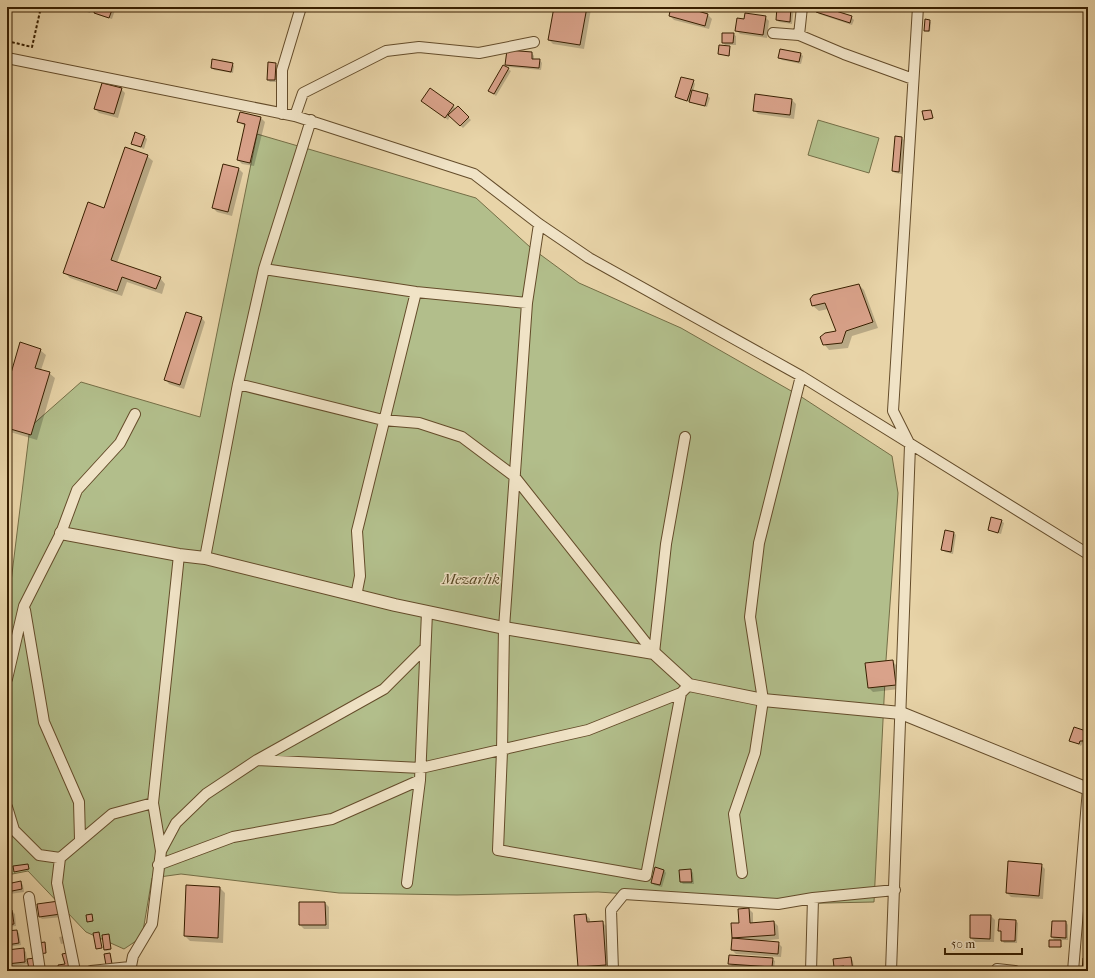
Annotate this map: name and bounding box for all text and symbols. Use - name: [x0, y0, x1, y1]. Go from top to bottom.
- park label: Mezarlık: [441, 570, 500, 588]
- scale bar: [945, 930, 1022, 956]
- text: 50 m: [951, 937, 975, 951]

